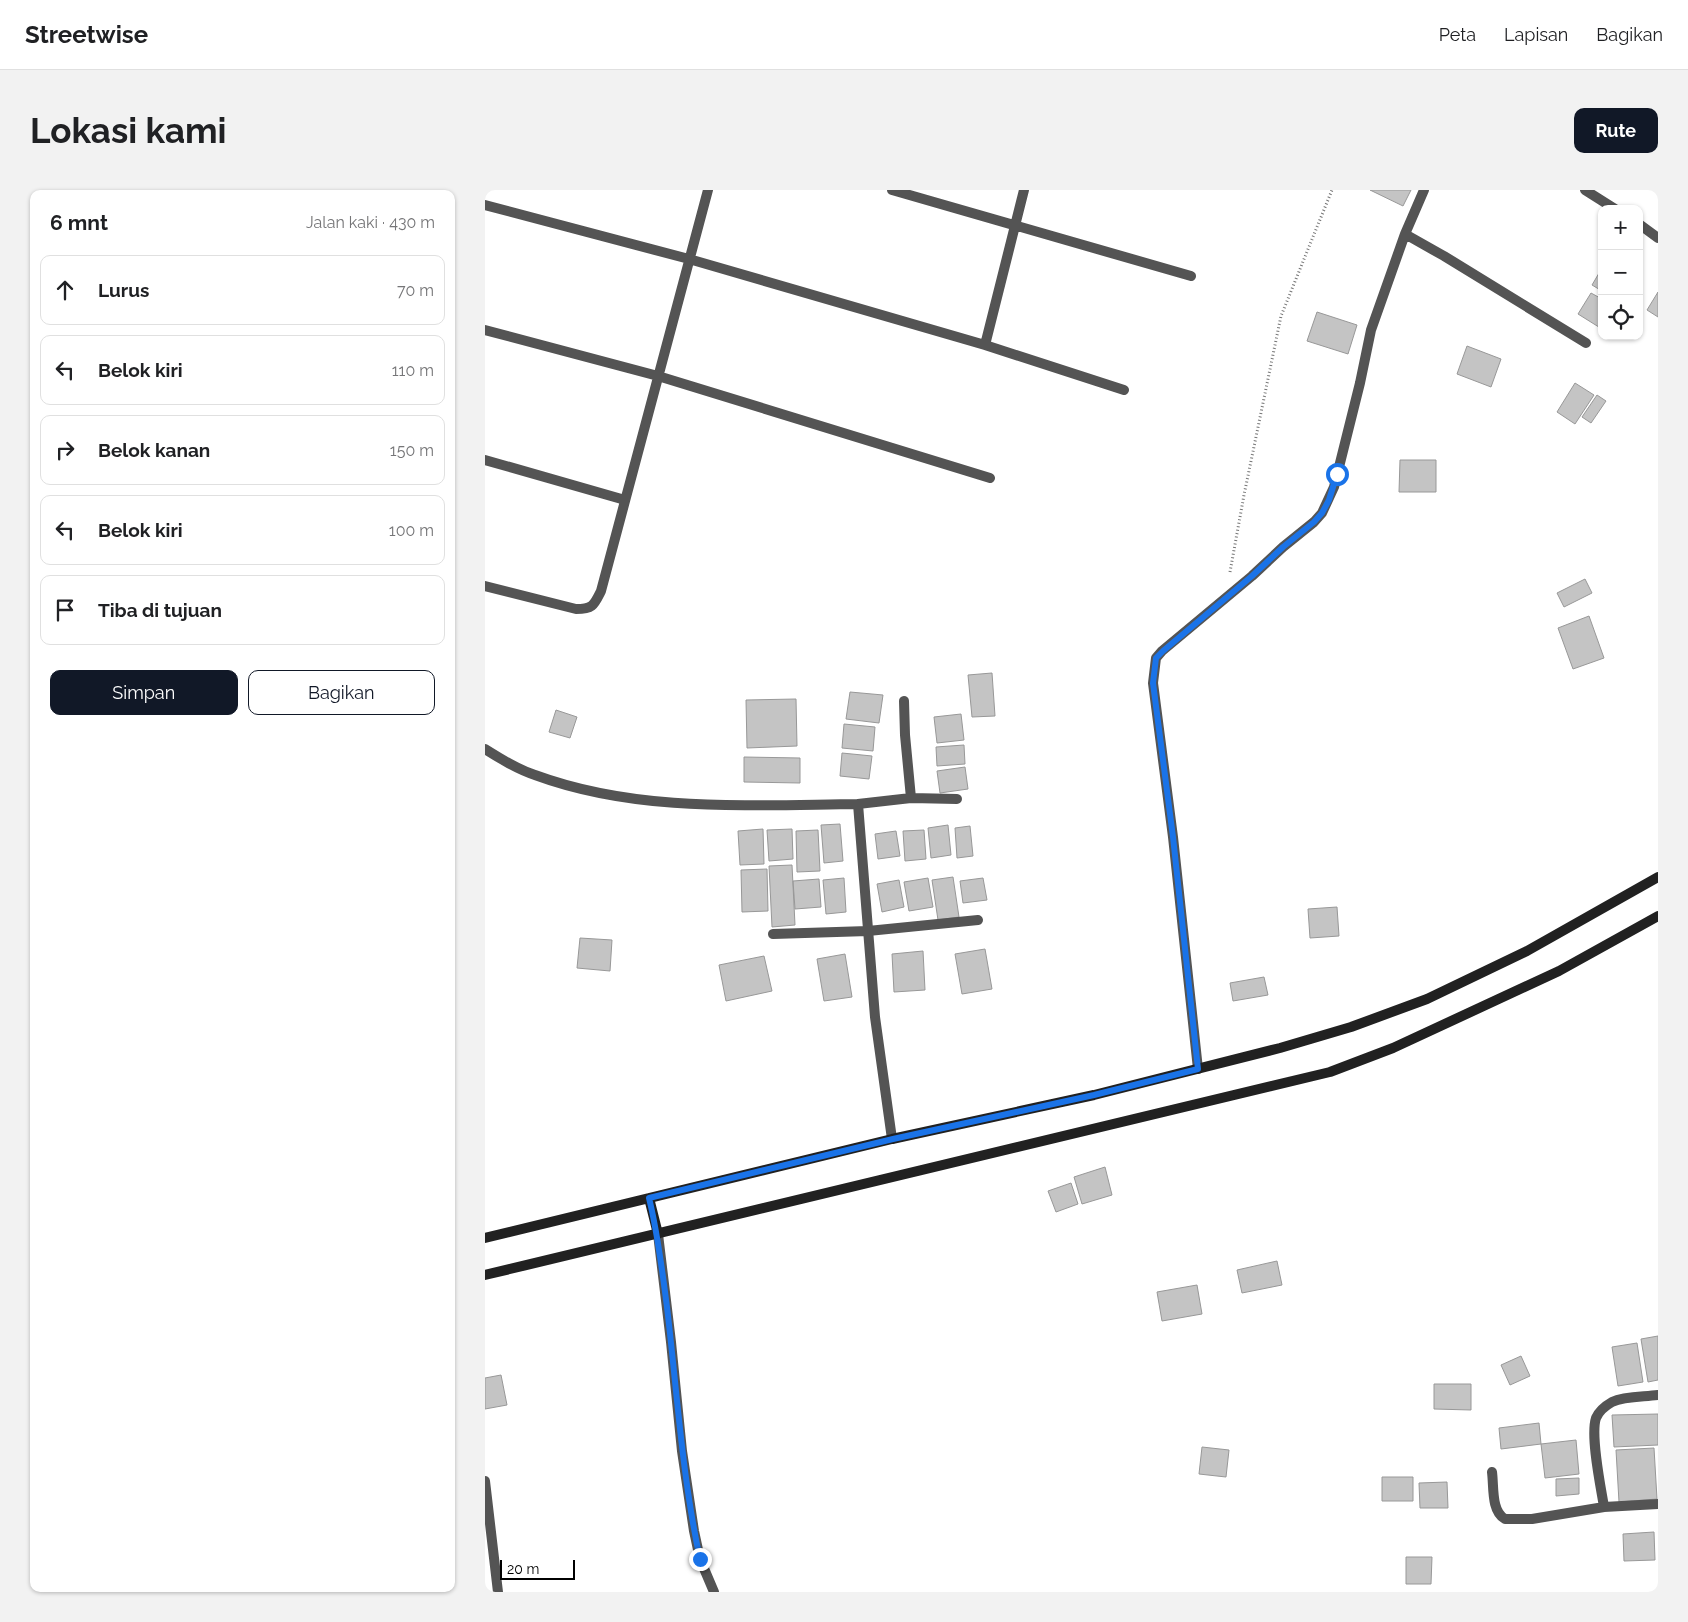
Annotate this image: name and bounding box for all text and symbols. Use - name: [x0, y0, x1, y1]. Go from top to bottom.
- text: Streetwise: [25, 20, 148, 49]
- text: Peta: [1439, 24, 1476, 45]
- text: Lapisan: [1504, 24, 1568, 45]
- text: Bagikan: [1596, 24, 1663, 45]
- button: Rute: [1574, 108, 1658, 153]
- text: Lokasi kami: [30, 110, 227, 151]
- map controls: [1598, 205, 1643, 340]
- button: +: [1598, 205, 1643, 250]
- text: 6 mnt: [50, 210, 108, 235]
- text: Jalan kaki · 430 m: [306, 213, 435, 232]
- button: −: [1598, 250, 1643, 295]
- icon: ahead: [51, 276, 79, 304]
- text: Lurus: [98, 279, 149, 301]
- text: 70 m: [397, 281, 434, 300]
- button: locate: [1598, 295, 1643, 340]
- icon: left: [51, 356, 79, 384]
- text: Belok kiri: [98, 359, 183, 381]
- text: 110 m: [392, 361, 434, 380]
- icon: right: [51, 436, 79, 464]
- text: Belok kanan: [98, 439, 210, 461]
- text: 150 m: [390, 441, 434, 460]
- route start: [1326, 463, 1349, 486]
- icon: left: [51, 516, 79, 544]
- text: Belok kiri: [98, 519, 183, 541]
- text: 100 m: [389, 521, 434, 540]
- icon: arrive: [51, 596, 79, 624]
- text: Tiba di tujuan: [98, 599, 222, 621]
- button: Simpan: [50, 670, 238, 715]
- button: Bagikan: [248, 670, 435, 715]
- route end: [689, 1548, 712, 1571]
- scale bar: [500, 1557, 575, 1580]
- text: 20 m: [507, 1561, 539, 1577]

